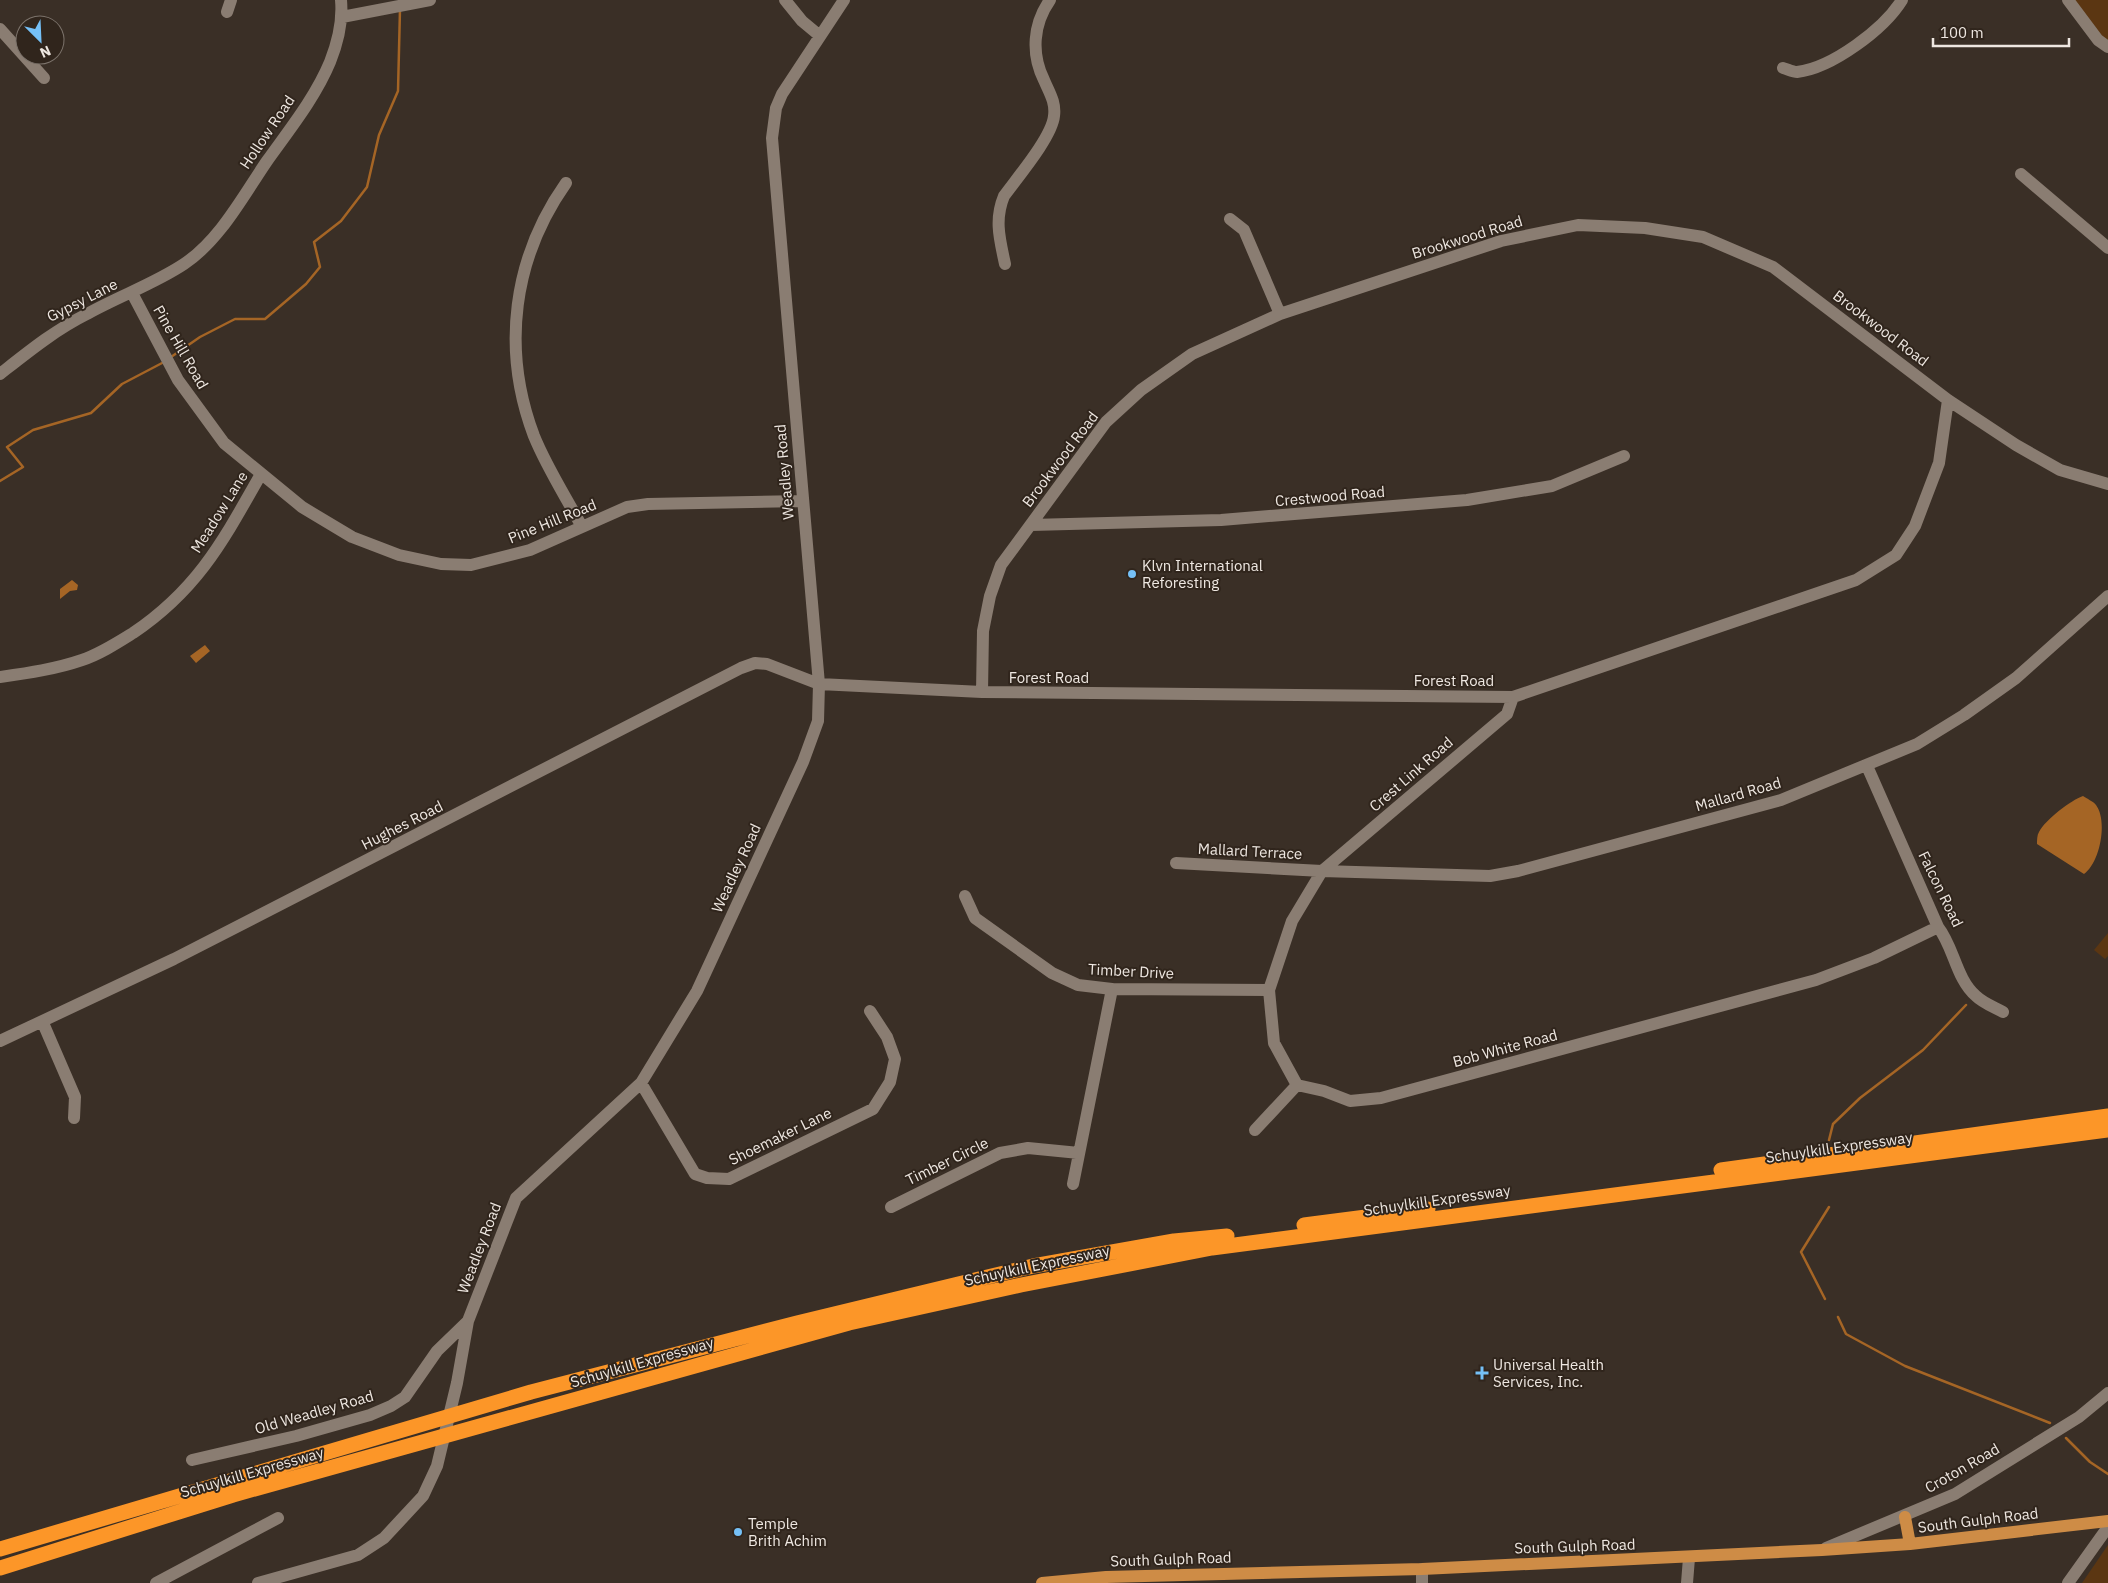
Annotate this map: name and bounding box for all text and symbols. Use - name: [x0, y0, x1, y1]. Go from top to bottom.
- north arrow: [15, 15, 65, 65]
- scale bar: [1933, 15, 2069, 47]
- text: 100 m: [1940, 23, 1984, 42]
- text: N: [37, 42, 54, 62]
- street label: Hollow Road: [235, 91, 299, 173]
- street label: Brookwood Road: [1409, 211, 1525, 263]
- street label: Gypsy Lane: [43, 274, 121, 326]
- street label: Brookwood Road: [1829, 286, 1933, 370]
- street label: Pine Hill Road: [149, 302, 213, 392]
- street label: Brookwood Road: [1018, 407, 1102, 511]
- street label: Weadley Road: [770, 423, 798, 521]
- street label: Meadow Lane: [186, 468, 252, 556]
- street label: Crestwood Road: [1274, 482, 1386, 510]
- street label: Pine Hill Road: [505, 495, 599, 547]
- place label: Klvn International Reforesting: [1142, 556, 1263, 592]
- marker: Klvn International Reforesting: [1126, 568, 1138, 580]
- street label: Forest Road: [1009, 668, 1089, 687]
- street label: Forest Road: [1414, 671, 1494, 690]
- street label: Crest Link Road: [1365, 732, 1457, 816]
- street label: Mallard Road: [1693, 773, 1783, 815]
- street label: Hughes Road: [358, 796, 446, 854]
- street label: Weadley Road: [707, 821, 765, 915]
- street label: Mallard Terrace: [1197, 839, 1303, 863]
- street label: Falcon Road: [1914, 848, 1968, 930]
- street label: Timber Drive: [1087, 959, 1175, 983]
- street label: Bob White Road: [1451, 1025, 1559, 1071]
- street label: Shoemaker Lane: [725, 1103, 835, 1169]
- street label: Schuylkill Expressway: [1764, 1127, 1914, 1167]
- street label: Timber Circle: [902, 1133, 992, 1189]
- street label: Schuylkill Expressway: [1362, 1180, 1512, 1220]
- street label: Weadley Road: [453, 1200, 505, 1296]
- street label: Schuylkill Expressway: [963, 1240, 1112, 1290]
- street label: Schuylkill Expressway: [568, 1332, 716, 1392]
- place label: Universal Health Services, Inc.: [1493, 1355, 1604, 1391]
- marker: Universal Health Services, Inc.: [1475, 1366, 1489, 1380]
- street label: Old Weadley Road: [252, 1386, 376, 1438]
- street label: Croton Road: [1921, 1439, 2003, 1497]
- street label: Schuylkill Expressway: [178, 1442, 326, 1502]
- street label: South Gulph Road: [1917, 1503, 2039, 1537]
- place label: Temple Brith Achim: [748, 1514, 827, 1550]
- marker: Temple Brith Achim: [732, 1526, 744, 1538]
- street label: South Gulph Road: [1514, 1534, 1636, 1558]
- street label: South Gulph Road: [1110, 1547, 1232, 1571]

